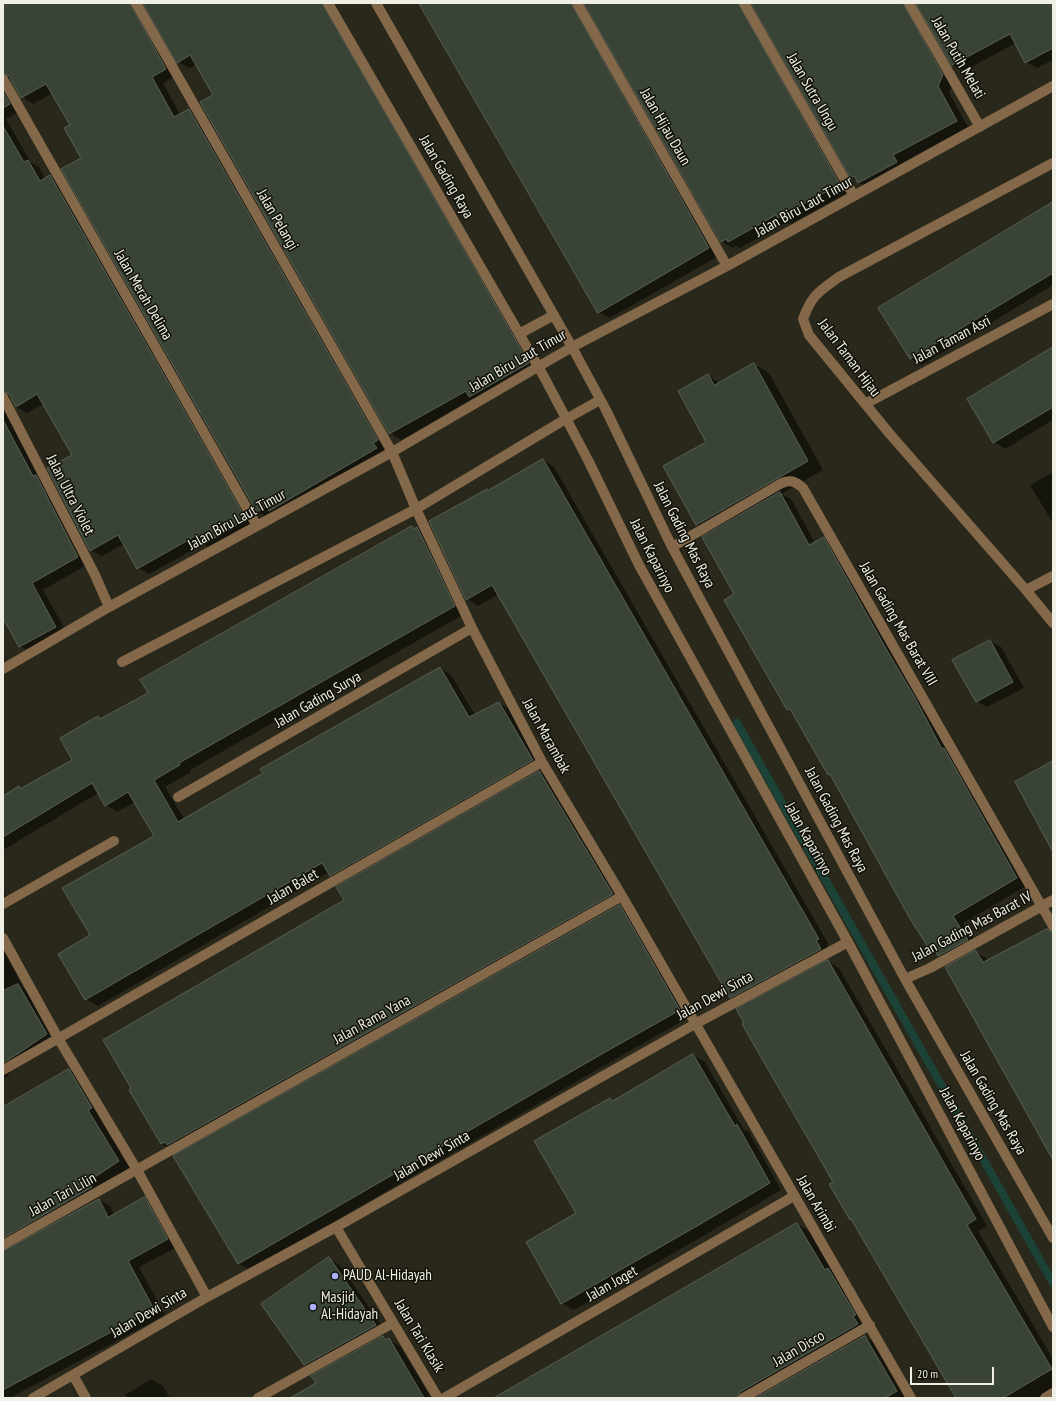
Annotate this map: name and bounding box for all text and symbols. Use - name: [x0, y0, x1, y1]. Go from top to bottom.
- street label: Jalan Putih Melati: [927, 14, 989, 102]
- street label: Jalan Sutra Ungu: [783, 50, 841, 134]
- street label: Jalan Hijau Daun: [636, 85, 694, 169]
- street label: Jalan Gading Raya: [415, 132, 477, 222]
- street label: Jalan Biru Laut Timur: [752, 173, 856, 241]
- street label: Jalan Pelangi: [252, 186, 302, 254]
- street label: Jalan Merah Delima: [110, 247, 176, 343]
- street label: Jalan Taman Asri: [910, 312, 994, 368]
- street label: Jalan Taman Hijau: [814, 316, 884, 400]
- street label: Jalan Biru Laut Timur: [466, 326, 570, 396]
- street label: Jalan Ultra Violet: [42, 452, 98, 538]
- street label: Jalan Gading Mas Raya: [649, 479, 719, 591]
- street label: Jalan Biru Laut Timur: [185, 486, 289, 554]
- street label: Jalan Kaparinyo: [626, 516, 678, 596]
- street label: Jalan Gading Mas Barat VIII: [855, 559, 941, 689]
- street label: Jalan Gading Surya: [272, 668, 364, 732]
- street label: Jalan Marambak: [518, 695, 574, 777]
- street label: Jalan Gading Mas Raya: [801, 764, 871, 876]
- street label: Jalan Kaparinyo: [781, 799, 835, 879]
- street label: Jalan Balet: [264, 865, 322, 909]
- street label: Jalan Gading Mas Barat IV: [909, 888, 1035, 966]
- street label: Jalan Dewi Sinta: [674, 968, 756, 1024]
- street label: Jalan Rama Yana: [330, 991, 414, 1049]
- street label: Jalan Gading Mas Raya: [956, 1048, 1030, 1158]
- street label: Jalan Kaparinyo: [935, 1084, 989, 1164]
- street label: Jalan Dewi Sinta: [391, 1127, 473, 1185]
- street label: Jalan Tari Lilin: [26, 1169, 100, 1221]
- street label: Jalan Arimbi: [792, 1172, 840, 1236]
- street label: Jalan Joget: [583, 1262, 641, 1306]
- place label: PAUD Al-Hidayah: [343, 1267, 432, 1285]
- marker: PAUD Al-Hidayah: [330, 1271, 340, 1281]
- street label: Jalan Dewi Sinta: [108, 1284, 190, 1342]
- place label: Masjid Al-Hidayah: [321, 1289, 378, 1324]
- street label: Jalan Tari Klasik: [390, 1296, 448, 1376]
- marker: Masjid Al-Hidayah: [308, 1302, 318, 1312]
- street label: Jalan Disco: [770, 1327, 828, 1371]
- scale bar: [912, 1359, 996, 1385]
- text: 20 m: [917, 1366, 938, 1381]

